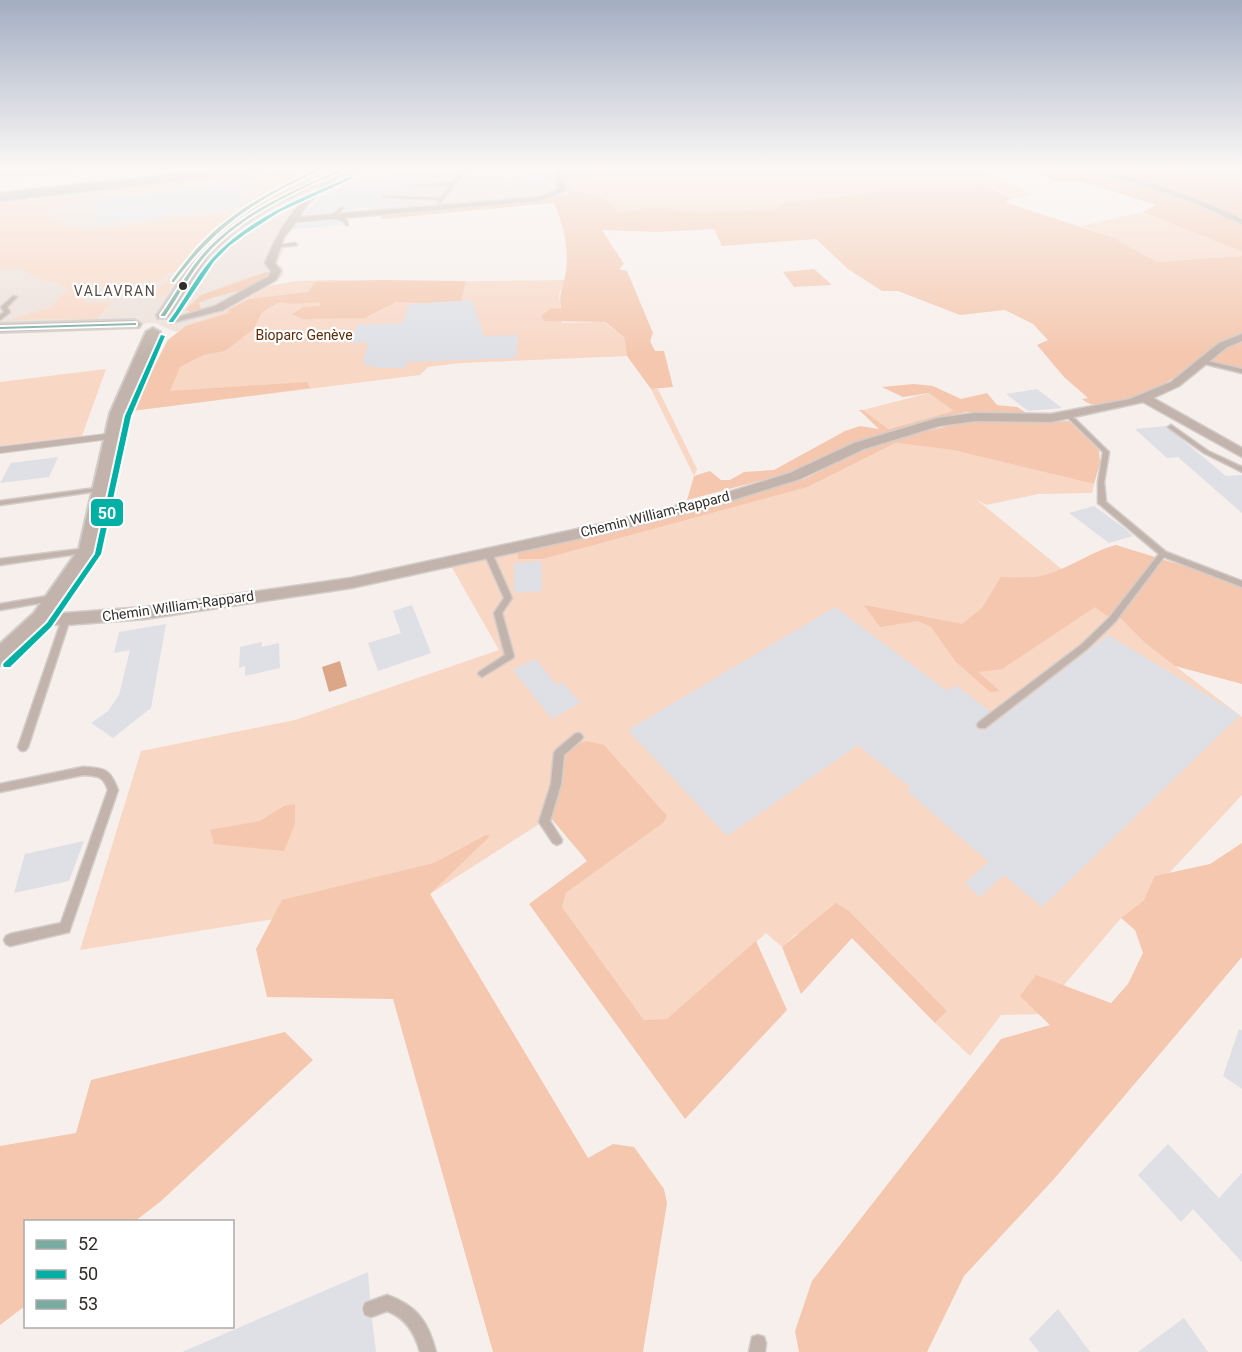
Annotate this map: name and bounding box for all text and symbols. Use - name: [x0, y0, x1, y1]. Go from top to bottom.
- unlabelled marker: [177, 280, 189, 292]
- district label: VALAVRAN: [74, 283, 156, 299]
- park label: Bioparc Genève: [255, 327, 353, 343]
- street label: Chemin William-Rappard: [579, 488, 731, 540]
- line badge: 50: [90, 498, 124, 527]
- text: 50: [98, 504, 116, 523]
- street label: Chemin William-Rappard: [101, 587, 255, 625]
- legend: [24, 1220, 234, 1328]
- text: 52: [78, 1233, 98, 1254]
- text: 50: [78, 1263, 98, 1284]
- text: 53: [78, 1293, 98, 1314]

